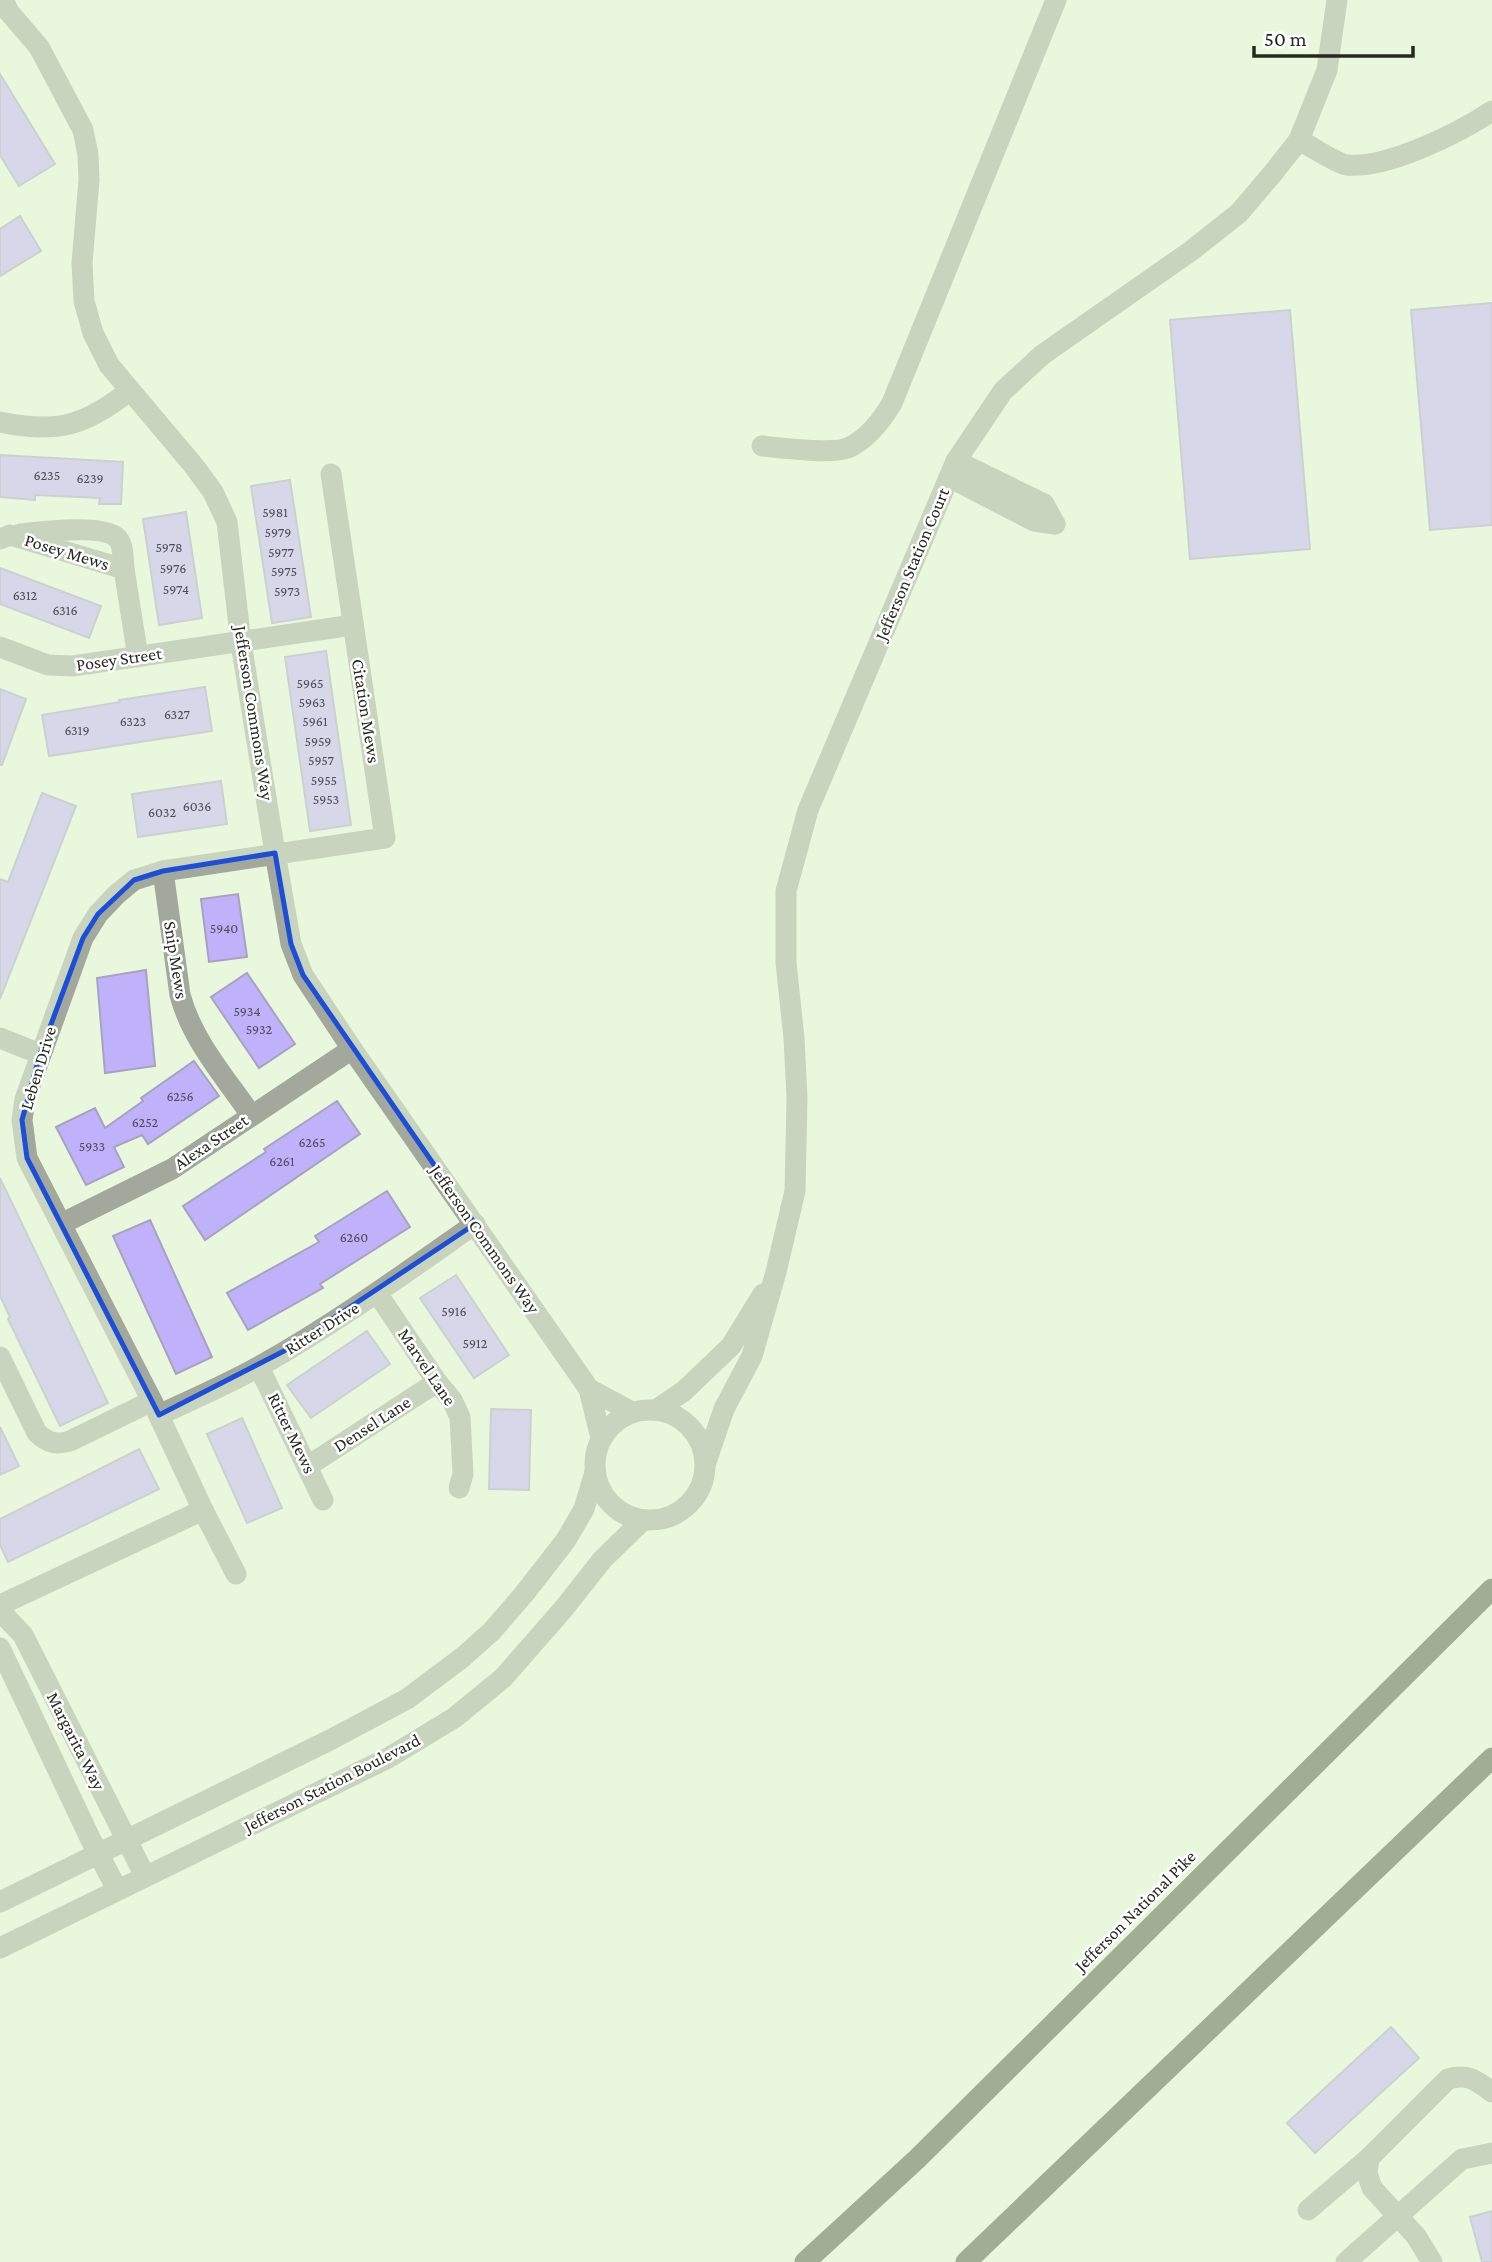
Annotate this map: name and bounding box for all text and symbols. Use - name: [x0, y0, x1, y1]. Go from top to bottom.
- scale bar: [1254, 14, 1413, 58]
- text: 50 m: [1264, 27, 1307, 51]
- house number: 6235: [34, 467, 60, 483]
- house number: 6239: [76, 470, 104, 486]
- street label: Jefferson Station Court: [870, 484, 954, 645]
- house number: 5981: [262, 504, 288, 520]
- house number: 5979: [265, 524, 291, 540]
- street label: Posey Mews: [22, 530, 112, 574]
- house number: 5978: [155, 539, 183, 555]
- house number: 5977: [268, 544, 295, 560]
- house number: 5976: [160, 560, 186, 576]
- house number: 5975: [271, 563, 297, 579]
- house number: 5974: [163, 581, 189, 597]
- house number: 5973: [274, 583, 300, 599]
- house number: 6312: [13, 587, 38, 603]
- house number: 6316: [52, 602, 78, 618]
- street label: Jefferson Commons Way: [230, 622, 278, 803]
- street label: Posey Street: [75, 643, 164, 675]
- street label: Citation Mews: [348, 657, 384, 765]
- house number: 5965: [296, 675, 324, 691]
- house number: 5963: [299, 694, 325, 710]
- house number: 6327: [164, 706, 191, 722]
- house number: 6323: [120, 713, 146, 729]
- house number: 5961: [302, 713, 328, 729]
- house number: 6319: [64, 722, 90, 738]
- house number: 5959: [305, 733, 331, 749]
- house number: 5957: [308, 752, 335, 768]
- house number: 5955: [311, 772, 337, 788]
- house number: 5953: [313, 791, 339, 807]
- house number: 6036: [183, 798, 211, 814]
- house number: 6032: [148, 804, 176, 820]
- street label: Snip Mews: [160, 920, 192, 1000]
- house number: 5940: [210, 920, 238, 936]
- house number: 5934: [233, 1003, 261, 1019]
- house number: 5932: [246, 1021, 273, 1037]
- street label: Leben Drive: [16, 1024, 60, 1112]
- house number: 6256: [166, 1088, 194, 1104]
- street label: Alexa Street: [170, 1109, 253, 1174]
- house number: 6252: [132, 1114, 159, 1130]
- house number: 6265: [298, 1134, 326, 1150]
- house number: 5933: [79, 1138, 105, 1154]
- house number: 6261: [269, 1153, 295, 1169]
- street label: Jefferson Commons Way: [425, 1159, 544, 1318]
- house number: 6260: [340, 1229, 368, 1245]
- street label: Ritter Drive: [281, 1297, 363, 1359]
- house number: 5916: [441, 1303, 467, 1319]
- street label: Marvel Lane: [394, 1325, 460, 1409]
- house number: 5912: [463, 1335, 488, 1351]
- street label: Ritter Mews: [264, 1389, 320, 1477]
- street label: Densel Lane: [330, 1392, 414, 1456]
- street label: Margarita Way: [43, 1689, 110, 1794]
- street label: Jefferson Station Boulevard: [239, 1730, 424, 1837]
- street label: Jefferson National Pike: [1069, 1846, 1200, 1977]

